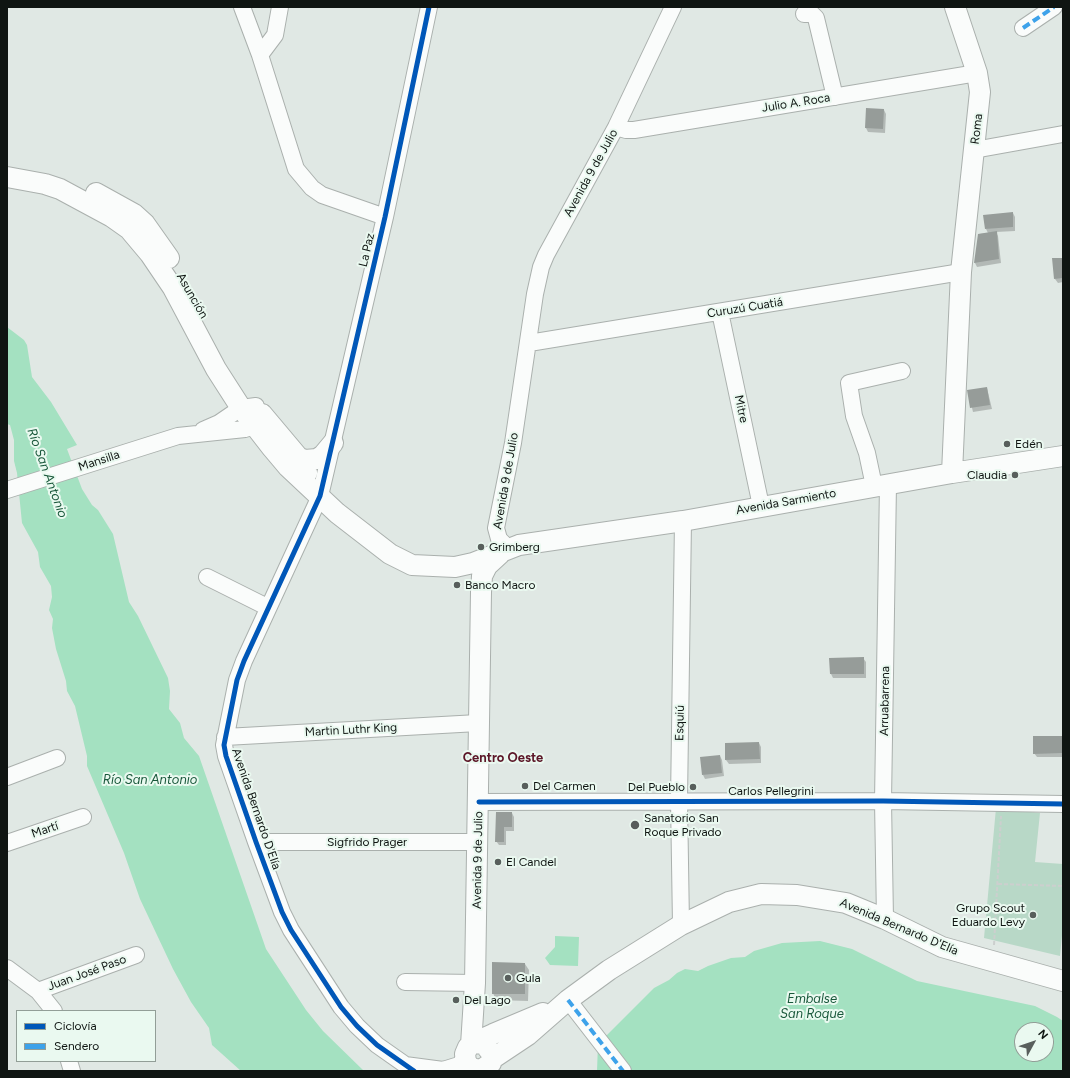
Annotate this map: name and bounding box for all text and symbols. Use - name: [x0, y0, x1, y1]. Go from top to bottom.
- street label: Julio A. Roca: [761, 91, 831, 115]
- street label: Roma: [968, 113, 986, 145]
- street label: Avenida 9 de Julio: [561, 127, 621, 219]
- street label: La Paz: [356, 232, 378, 268]
- street label: Asunción: [173, 271, 211, 321]
- street label: Curuzú Cuatiá: [706, 295, 784, 321]
- street label: Mitre: [731, 394, 751, 424]
- water label: Río San Antonio: [24, 426, 70, 520]
- street label: Avenida 9 de Julio: [490, 432, 522, 530]
- place label: Edén: [1015, 437, 1042, 451]
- marker: Edén: [1002, 439, 1012, 449]
- street label: Mansilla: [76, 448, 122, 474]
- place label: Claudia: [967, 468, 1007, 482]
- marker: Claudia: [1010, 470, 1020, 480]
- street label: Avenida Sarmiento: [735, 486, 837, 518]
- place label: Grimberg: [489, 540, 540, 554]
- marker: Grimberg: [476, 542, 486, 552]
- place label: Banco Macro: [465, 578, 535, 592]
- marker: Banco Macro: [452, 580, 462, 590]
- street label: Arruabarrena: [877, 666, 893, 736]
- street label: Esquiú: [672, 705, 688, 741]
- street label: Martin Luthr King: [305, 720, 397, 740]
- street label: Avenida Bernardo D'Elía: [228, 746, 284, 872]
- district label: Centro Oeste: [463, 750, 543, 766]
- water label: Río San Antonio: [103, 772, 197, 788]
- place label: Del Carmen: [533, 779, 596, 793]
- place label: Del Pueblo: [628, 780, 685, 794]
- marker: Del Carmen: [520, 781, 530, 791]
- marker: Del Pueblo: [688, 782, 698, 792]
- street label: Carlos Pellegrini: [728, 784, 814, 798]
- street label: Avenida 9 de Julio: [470, 811, 486, 909]
- place label: Sanatorio San Roque Privado: [644, 811, 722, 839]
- street label: Martí: [30, 819, 60, 841]
- marker: Sanatorio San Roque Privado: [629, 819, 641, 831]
- street label: Sigfrido Prager: [327, 835, 407, 849]
- place label: El Candel: [506, 855, 556, 869]
- marker: El Candel: [493, 857, 503, 867]
- street label: Avenida Bernardo D'Elía: [838, 896, 960, 958]
- place label: Grupo Scout Eduardo Levy: [952, 901, 1025, 929]
- marker: Grupo Scout Eduardo Levy: [1028, 910, 1038, 920]
- street label: Juan José Paso: [46, 952, 128, 994]
- place label: Gula: [516, 971, 541, 985]
- marker: Gula: [503, 973, 513, 983]
- water label: Embalse San Roque: [780, 991, 844, 1022]
- place label: Del Lago: [464, 993, 511, 1007]
- marker: Del Lago: [451, 995, 461, 1005]
- legend: [16, 1010, 156, 1062]
- text: Ciclovía: [54, 1019, 97, 1033]
- north arrow: [1014, 1022, 1054, 1062]
- text: N: [1035, 1027, 1051, 1042]
- text: Sendero: [54, 1039, 99, 1053]

